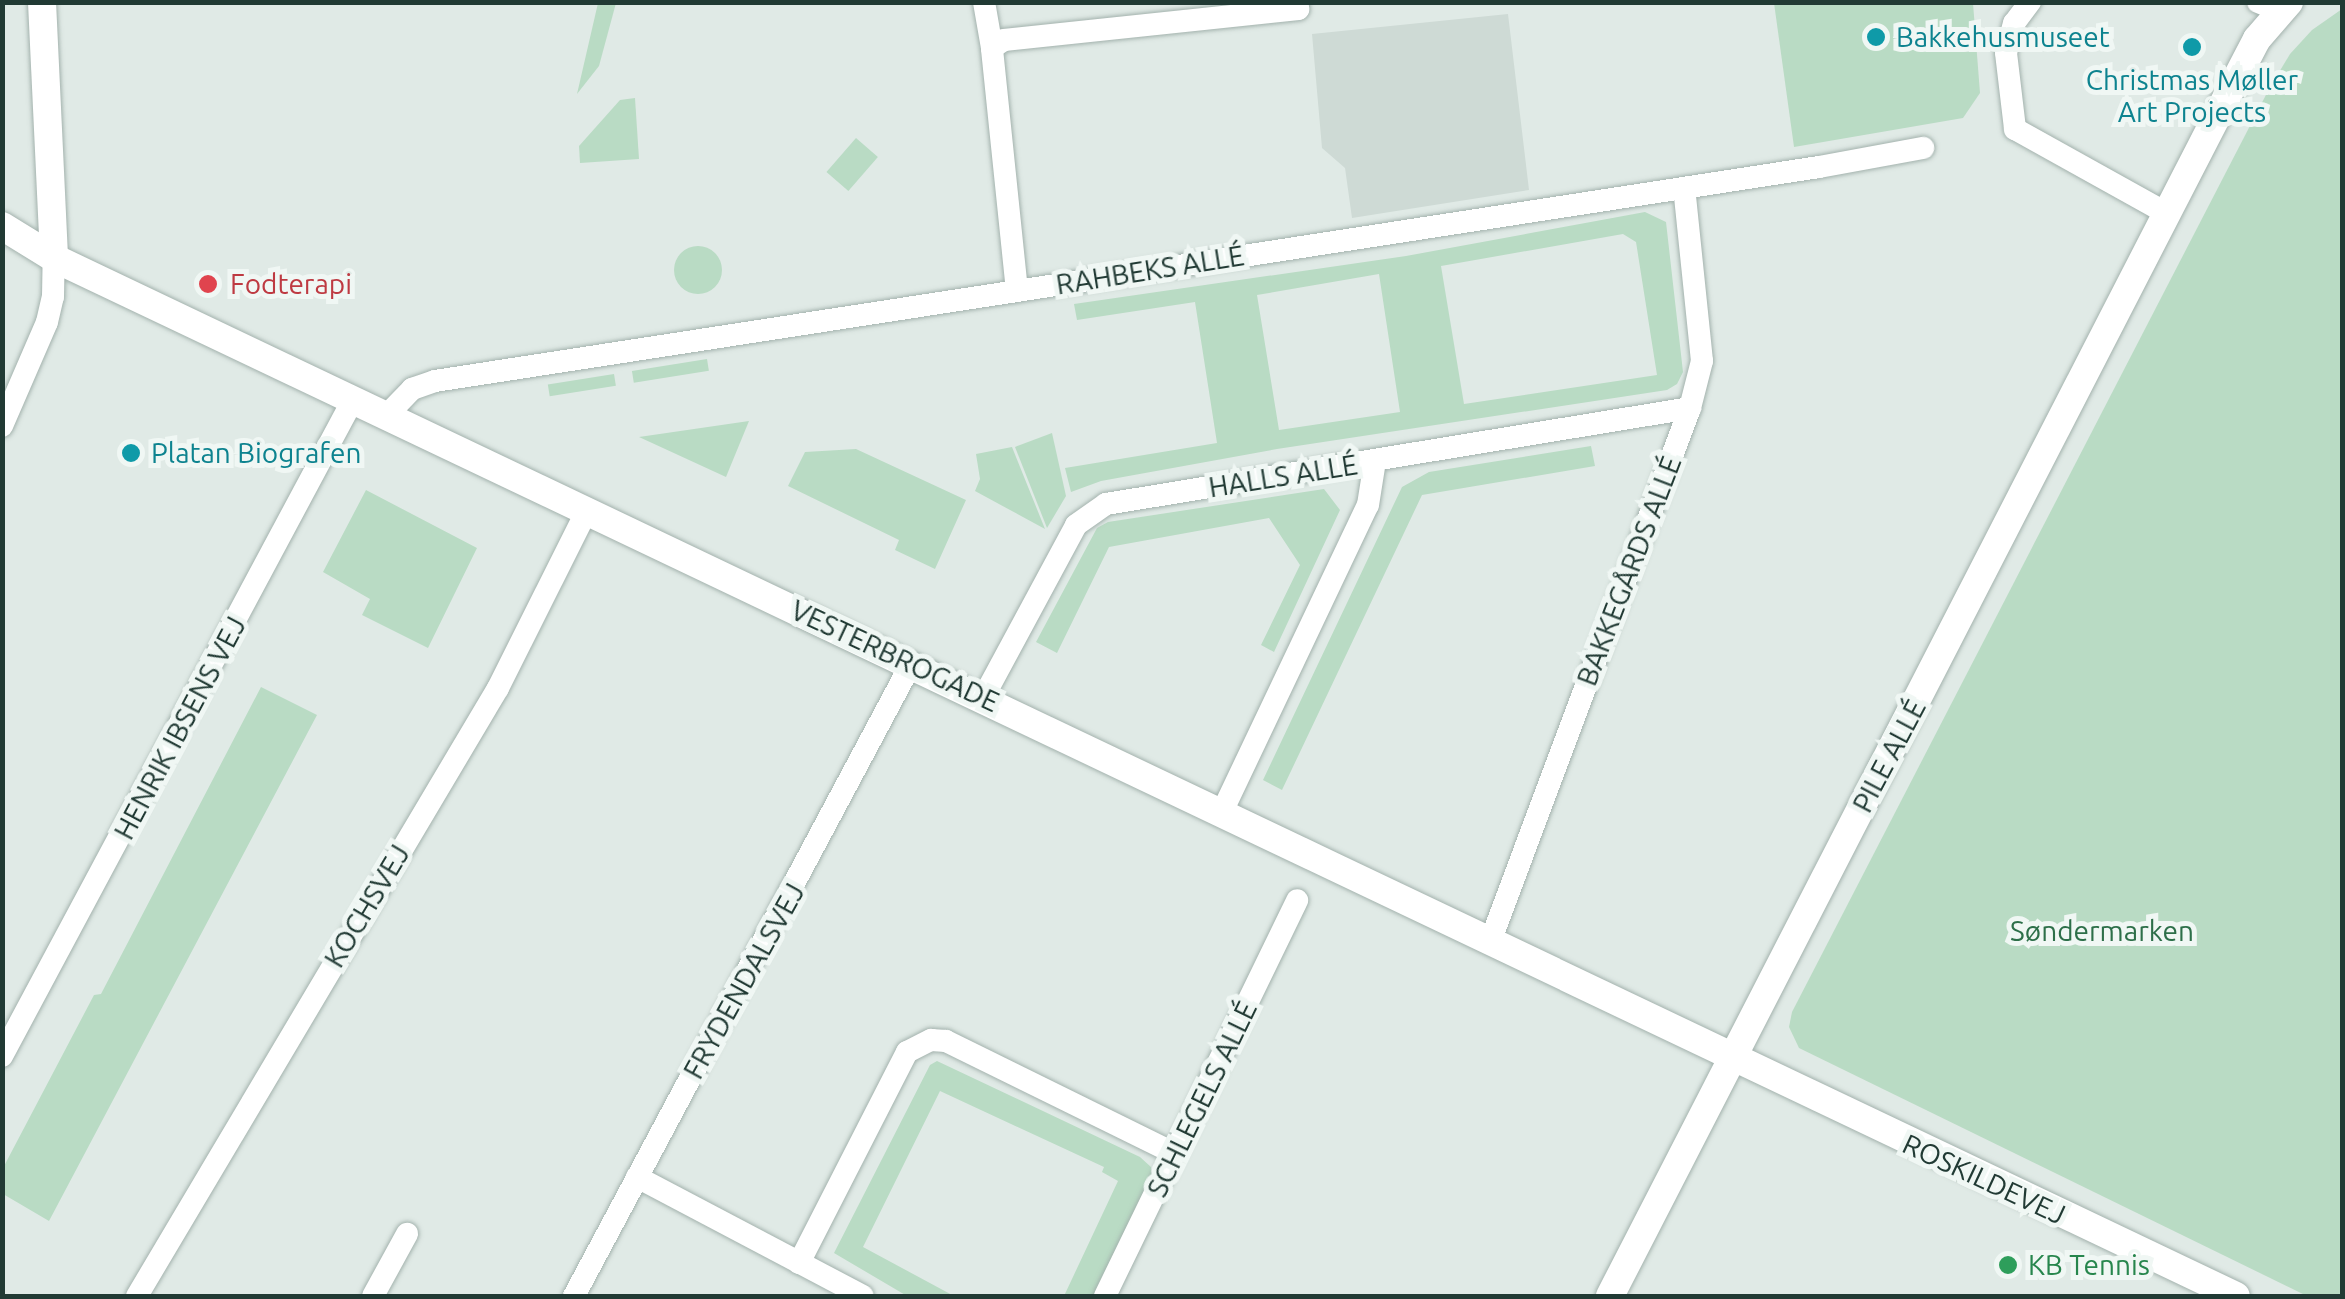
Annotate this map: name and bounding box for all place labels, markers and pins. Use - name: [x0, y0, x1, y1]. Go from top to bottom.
- place label: Bakkehusmuseet: [1896, 20, 2110, 54]
- marker: Bakkehusmuseet: [1865, 26, 1887, 48]
- marker: Christmas Møller Art Projects: [2181, 36, 2203, 58]
- place label: Christmas Møller Art Projects: [2086, 63, 2298, 129]
- place label: Fodterapi: [230, 267, 352, 301]
- marker: Fodterapi: [195, 271, 221, 297]
- place label: Platan Biografen: [151, 436, 361, 470]
- marker: Platan Biografen: [120, 442, 142, 464]
- place label: KB Tennis: [2028, 1248, 2150, 1282]
- marker: KB Tennis: [1997, 1254, 2019, 1276]

